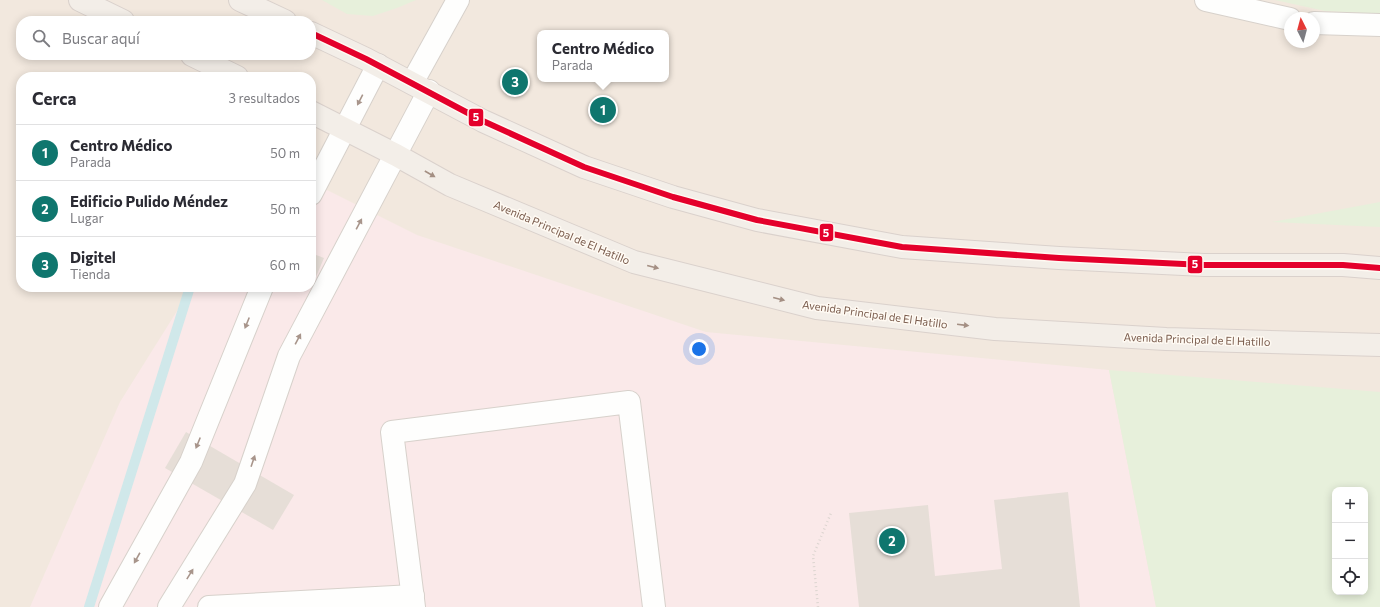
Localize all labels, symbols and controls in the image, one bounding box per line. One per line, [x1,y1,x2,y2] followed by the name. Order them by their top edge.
[1284,12,1320,48] north arrow
[16,16,316,60] search box
[30,27,52,49] icon: search
[62,29,140,47] text: Buscar aquí
[537,30,669,82] popup
[552,39,654,57] text: Centro Médico
[552,57,593,73] text: Parada
[502,67,528,97] pin: 3
[32,88,77,109] text: Cerca
[229,90,300,106] text: 3 resultados
[357,94,363,105] one-way arrow
[590,95,616,125] pin: 1
[468,108,484,127] line badge: 5
[473,110,479,123] text: 5
[70,136,172,154] text: Centro Médico
[42,145,48,161] text: 1
[270,145,300,161] text: 50 m
[70,154,111,170] text: Parada
[424,171,436,177] one-way arrow
[70,192,228,210] text: Edificio Pulido Méndez
[492,197,632,267] street label: Avenida Principal de El Hatillo
[41,201,49,217] text: 2
[270,201,300,217] text: 50 m
[70,210,104,226] text: Lugar
[356,218,362,230] one-way arrow
[819,223,834,242] line badge: 5
[823,226,829,239] text: 5
[70,248,116,266] text: Digitel
[1187,255,1203,274] line badge: 5
[41,257,49,273] text: 3
[270,257,300,273] text: 60 m
[1192,257,1198,270] text: 5
[647,264,659,270] one-way arrow
[70,266,110,282] text: Tienda
[773,296,785,302] one-way arrow
[801,297,949,331] street label: Avenida Principal de El Hatillo
[244,317,250,328] one-way arrow
[957,322,969,329] one-way arrow
[1123,330,1271,348] street label: Avenida Principal de El Hatillo
[295,333,302,345] one-way arrow
[689,339,709,359] your location
[195,438,201,450] one-way arrow
[250,454,256,466] one-way arrow
[1332,487,1368,595] map controls
[1332,487,1368,523] button: +
[1332,523,1368,559] button: −
[879,526,905,556] pin: 2
[134,552,141,564] one-way arrow
[1332,559,1368,595] button: locate
[186,568,193,580] one-way arrow

